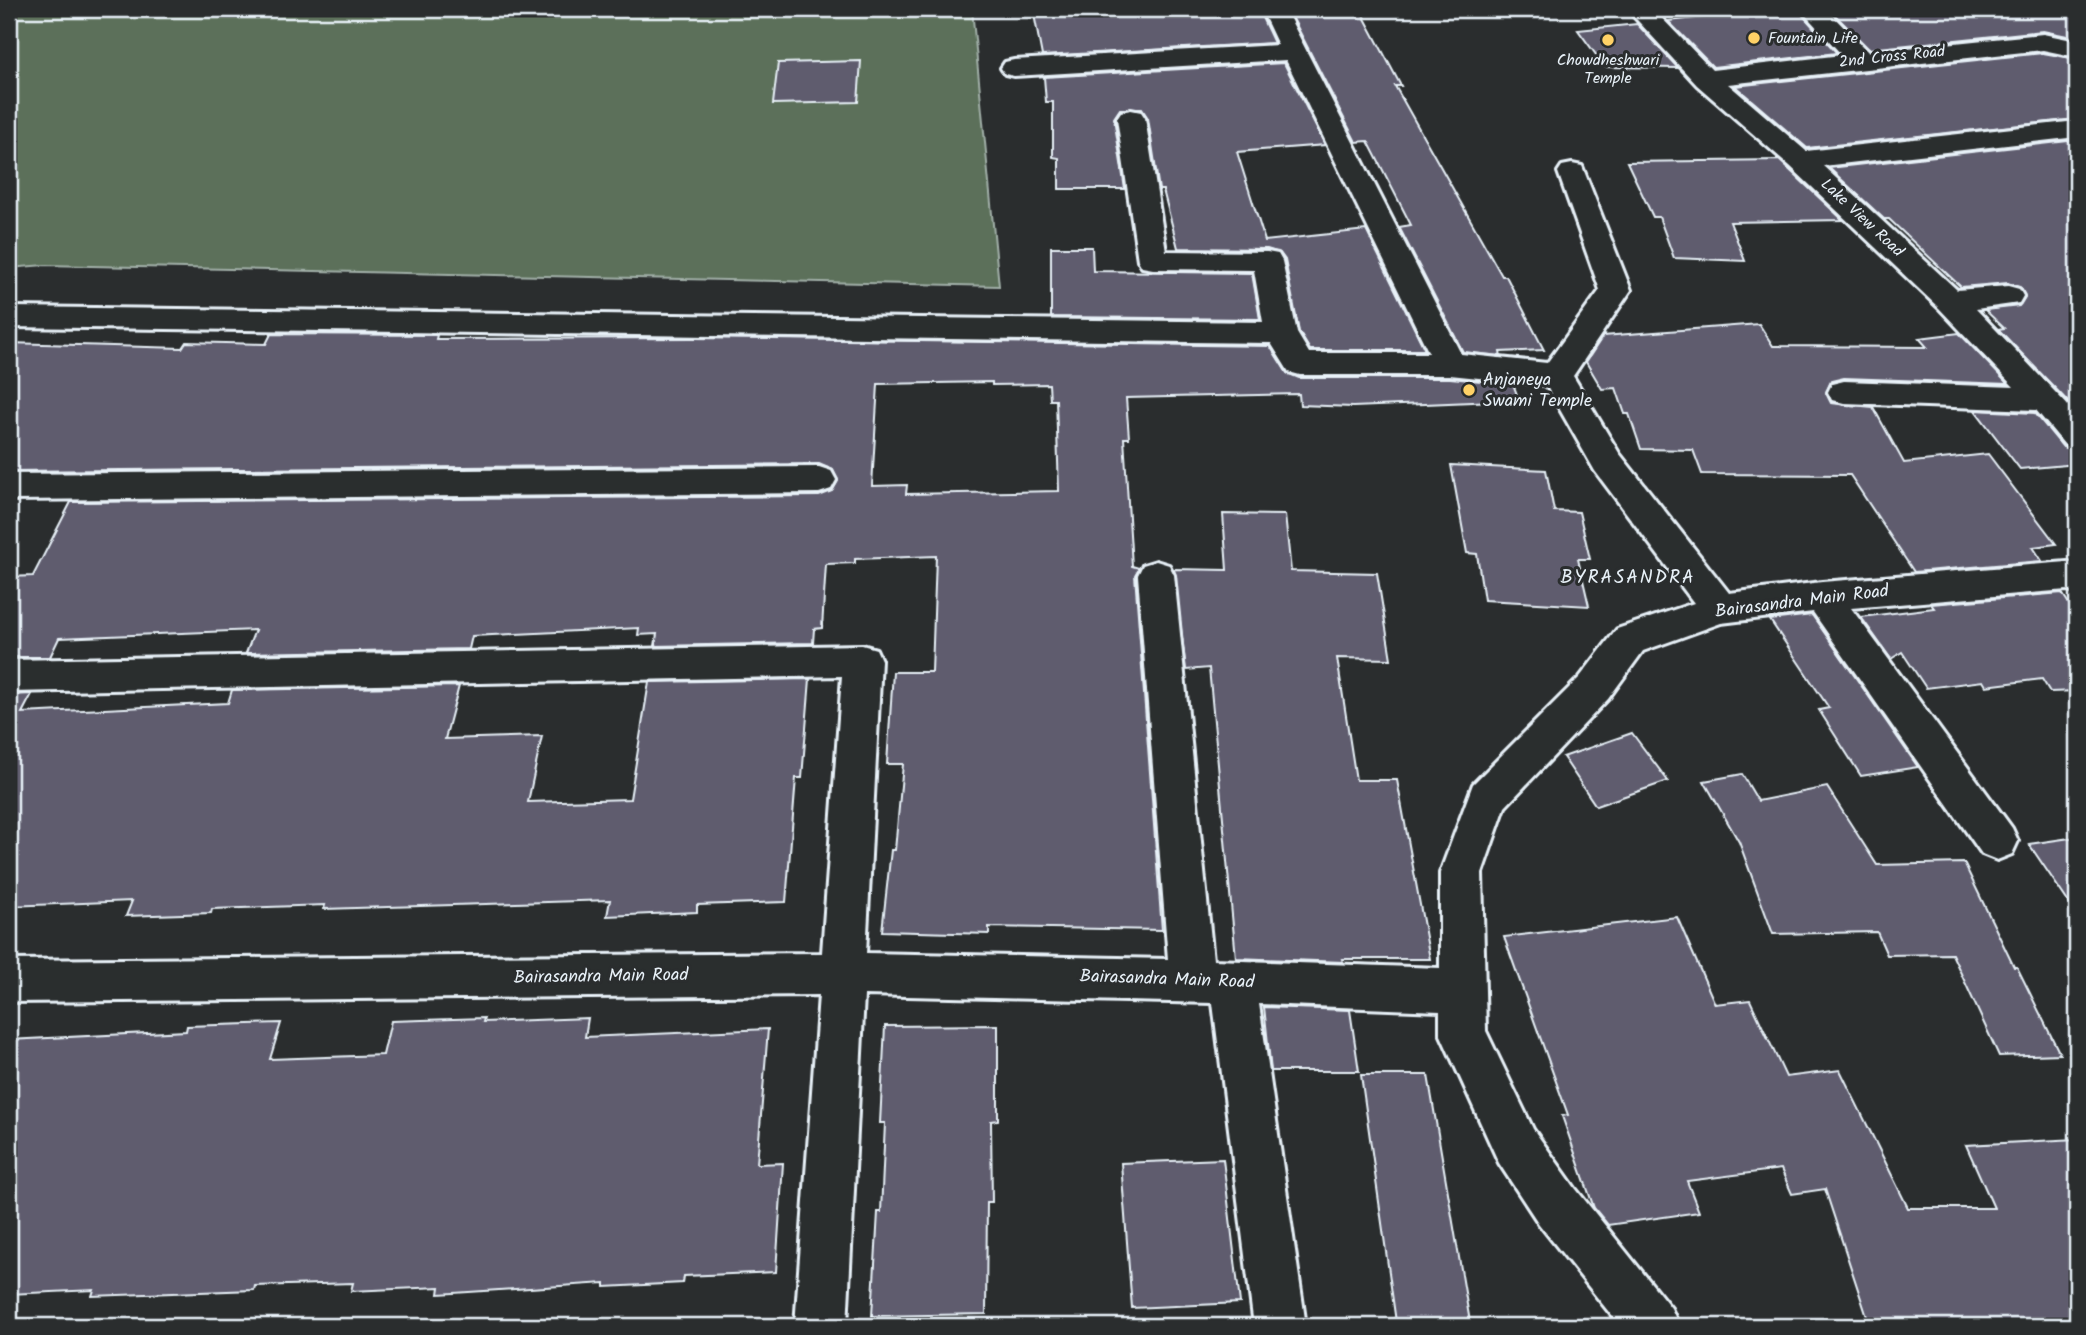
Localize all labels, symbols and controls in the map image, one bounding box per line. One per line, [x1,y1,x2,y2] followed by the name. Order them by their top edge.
[1768,26,1858,51] place label: Fountain Life
[1746,30,1762,46] marker: Fountain Life
[1600,32,1616,48] marker: Chowdheshwari Temple
[1838,39,1947,75] street label: 2nd Cross Road
[1557,48,1661,91] place label: Chowdheshwari Temple
[1815,173,1910,264] street label: Lake View Road
[1483,366,1592,416] place label: Anjaneya Swami Temple
[1461,382,1477,398] marker: Anjaneya Swami Temple
[1560,563,1696,593] district label: BYRASANDRA
[1714,577,1891,627] street label: Bairasandra Main Road
[513,961,690,993] street label: Bairasandra Main Road
[1079,962,1256,998] street label: Bairasandra Main Road

